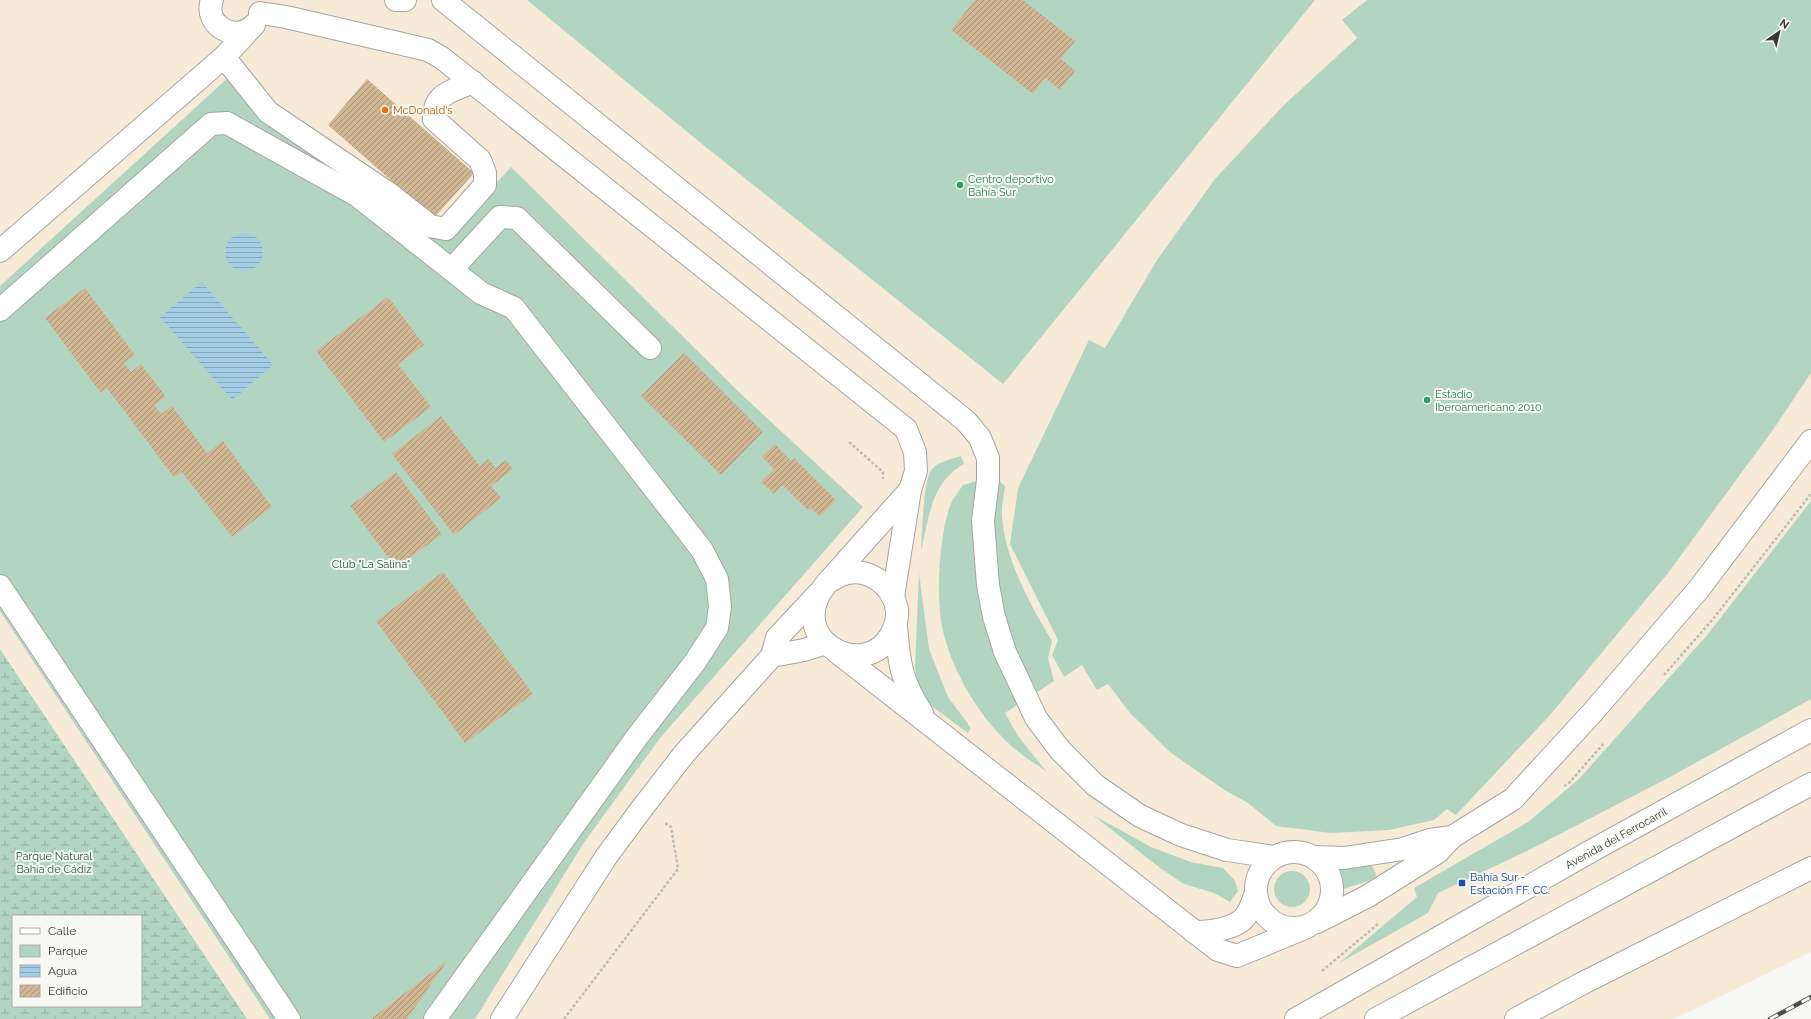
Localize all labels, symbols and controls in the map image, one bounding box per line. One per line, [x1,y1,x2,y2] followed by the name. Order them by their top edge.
[1759,12,1799,52] north arrow
[1777,16,1791,32] text: N
[393,104,453,117] place label: McDonald's
[380,105,390,115] marker: McDonald's
[968,173,1054,199] place label: Centro deportivo Bahía Sur
[955,180,965,190] marker: Centro deportivo Bahía Sur
[1435,388,1542,414] place label: Estadio Iberoamericano 2010
[1422,395,1432,405] marker: Estadio Iberoamericano 2010
[332,558,410,571] park label: Club "La Salina"
[1563,805,1669,872] street label: Avenida del Ferrocarril
[16,850,92,876] park label: Parque Natural Bahía de Cádiz
[1470,871,1550,897] place label: Bahía Sur - Estación FF. CC.
[1457,878,1467,888] marker: Bahía Sur - Estación FF. CC.
[12,915,142,1007] legend
[48,924,76,938] text: Calle
[48,944,88,958] text: Parque
[48,964,77,978] text: Agua
[48,984,88,998] text: Edificio

